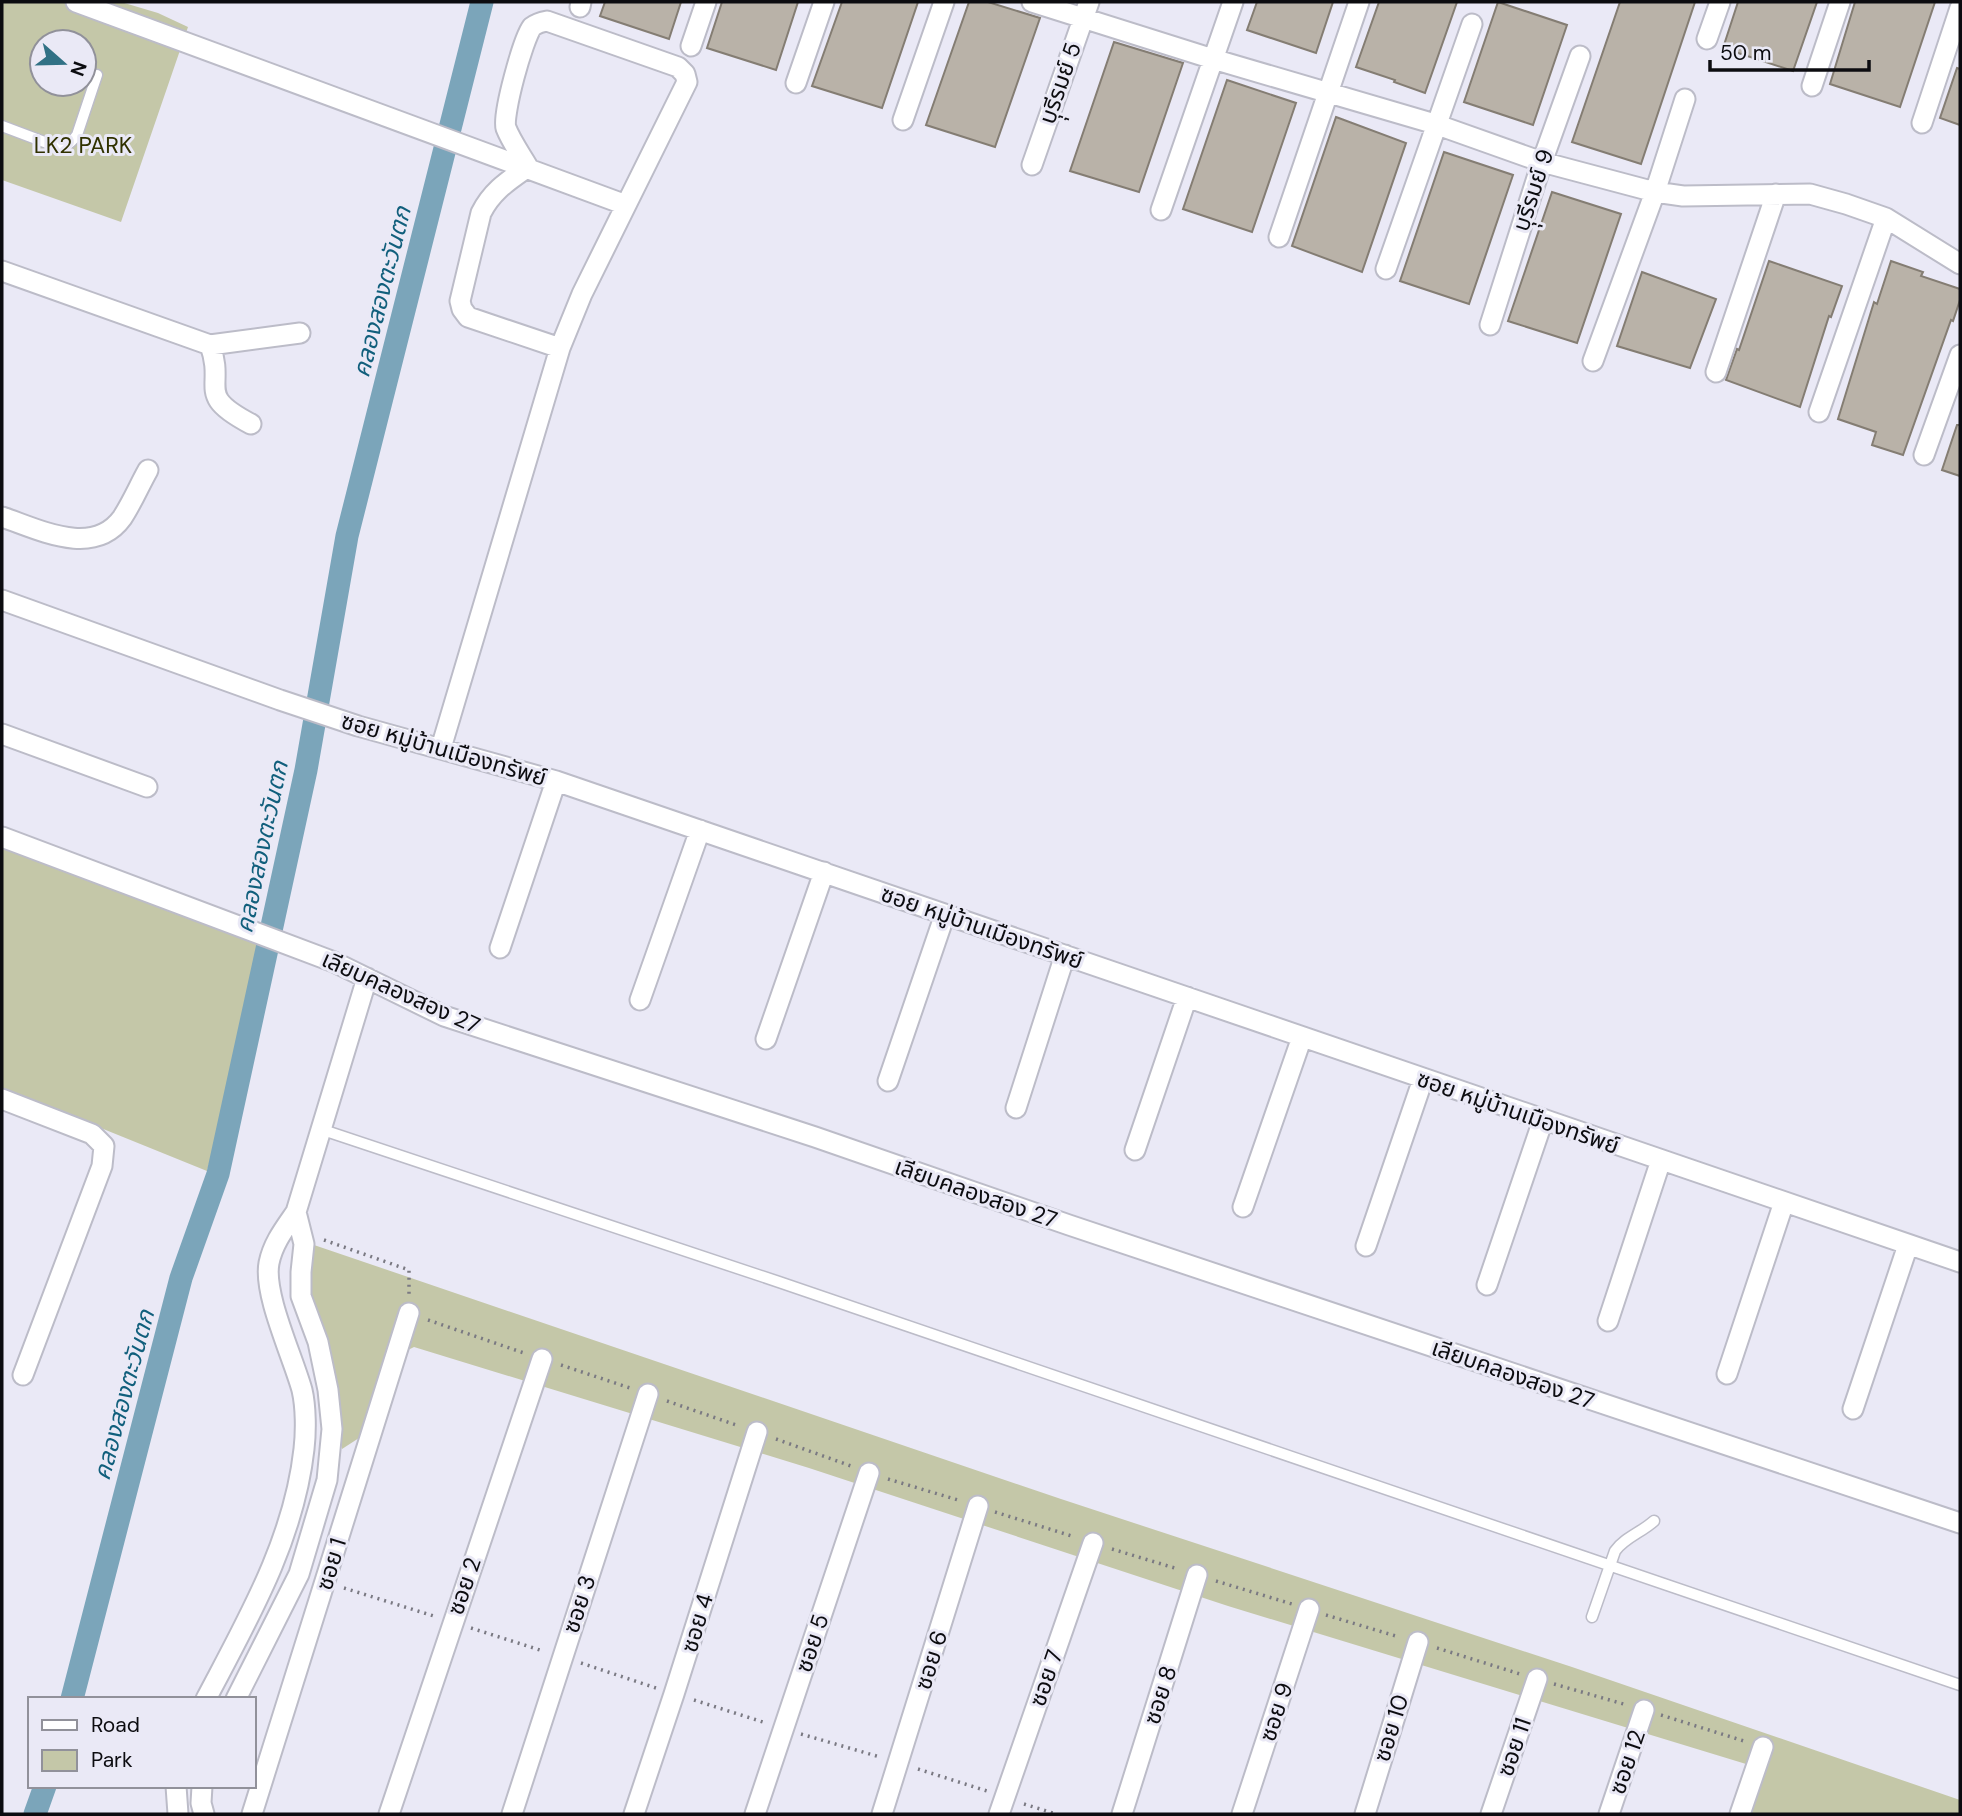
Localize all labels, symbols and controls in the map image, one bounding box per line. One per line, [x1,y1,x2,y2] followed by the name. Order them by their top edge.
[28,28,98,98] north arrow
[1710,28,1869,72] scale bar
[1032,38,1093,129] street label: บุุรีรมย์ 5
[1720,39,1771,67] text: 50 m
[64,58,93,79] text: N
[34,130,132,160] park label: LK2 PARK
[1506,145,1565,237] street label: บุุรีรมย์ 9
[345,202,418,381] water label: คลองสองตะวันตก
[338,705,550,793] street label: ซอย หมู่บ้านเมืองทรัพย์
[228,756,295,936] water label: คลองสองตะวันตก
[877,878,1087,976] street label: ซอย หมู่บ้านเมืองทรัพย์
[317,944,485,1040] street label: เลียบคลองสอง 27
[1413,1063,1623,1161] street label: ซอย หมู่บ้านเมืองทรัพย์
[891,1151,1061,1235] street label: เลียบคลองสอง 27
[86,1305,162,1483] water label: คลองสองตะวันตก
[1428,1332,1598,1416] street label: เลียบคลองสอง 27
[309,1534,353,1594] street label: ซอย 1
[440,1553,488,1619] street label: ซอย 2
[556,1571,602,1637] street label: ซอย 3
[674,1590,720,1656] street label: ซอย 4
[788,1610,836,1676] street label: ซอย 5
[908,1627,954,1693] street label: ซอย 6
[1022,1646,1070,1710] street label: ซอย 7
[1136,1662,1184,1728] street label: ซอย 8
[1252,1679,1300,1745] street label: ซอย 9
[1367,1691,1415,1765] street label: ซอย 10
[28,1697,256,1788] legend
[91,1711,140,1739] text: Road
[1490,1714,1538,1780] street label: ซอย 11
[1602,1726,1652,1798] street label: ซอย 12
[91,1746,133,1774] text: Park

